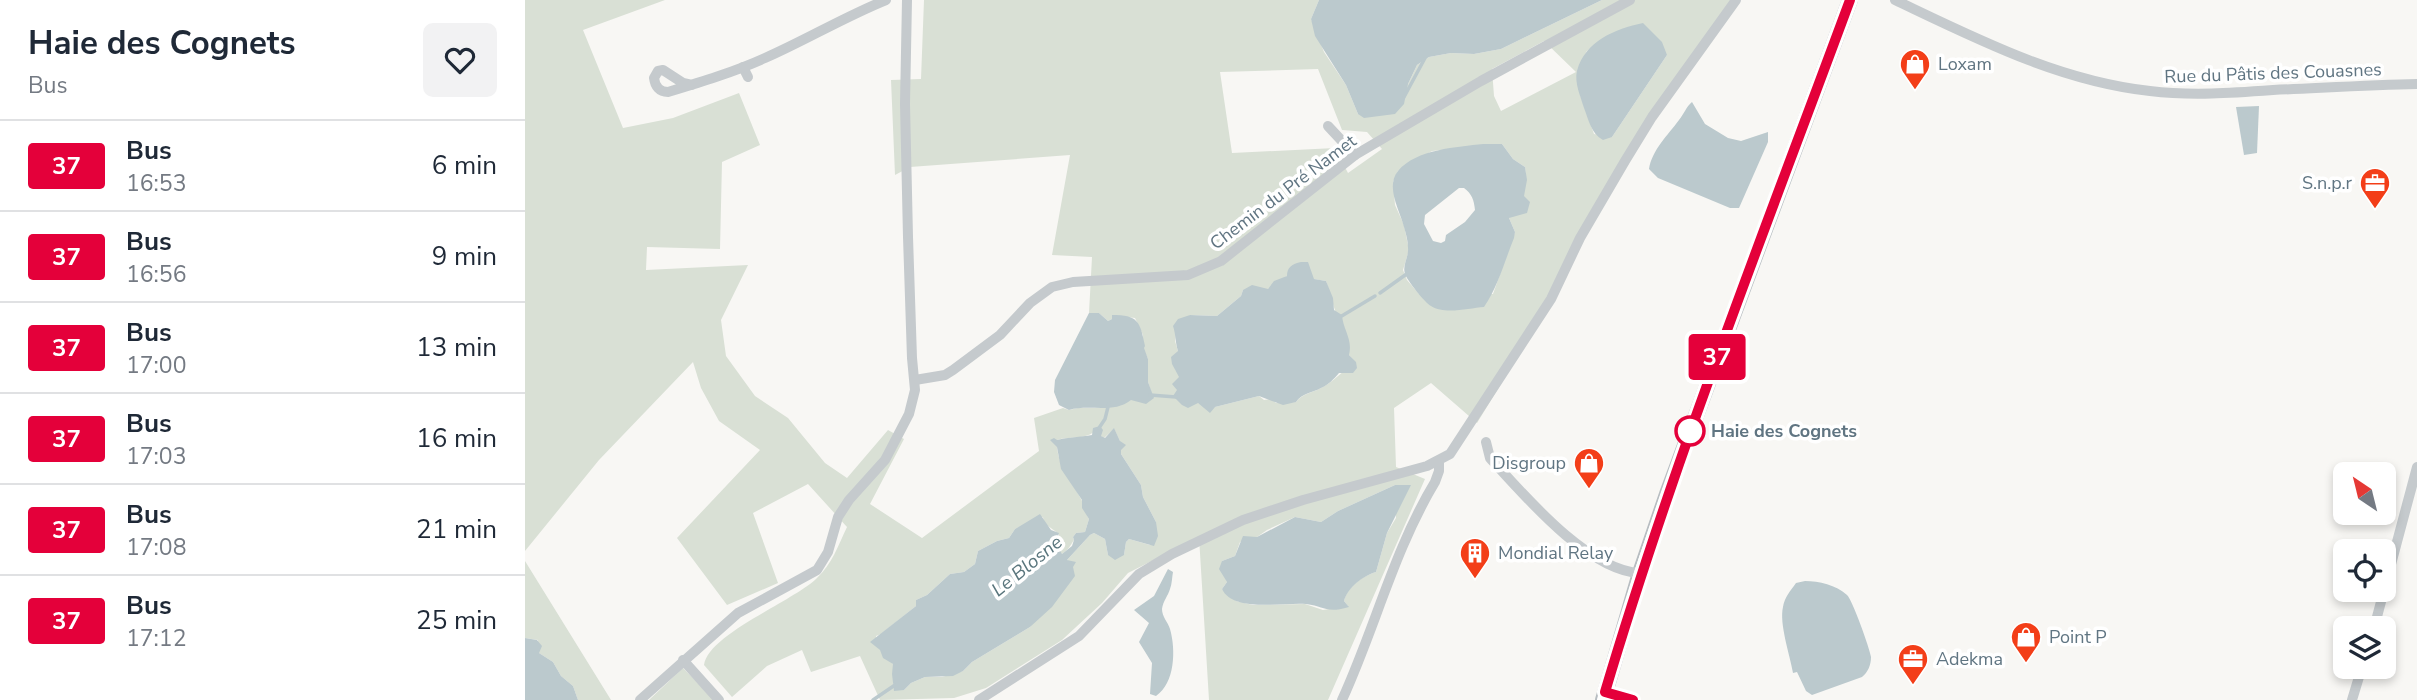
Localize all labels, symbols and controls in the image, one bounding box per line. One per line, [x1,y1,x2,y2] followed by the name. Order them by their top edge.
[28,21,296,66] text: Haie des Cognets
[423,23,497,97] button: heart
[1898,47,1932,91] shop icon: Loxam
[1938,52,1992,76] place label: Loxam
[2164,57,2382,89] street label: Rue du Pâtis des Couasnes
[28,70,68,101] text: Bus
[1205,129,1362,255] street label: Chemin du Pré Namet
[126,133,172,168] text: Bus
[432,148,497,183] text: 6 min
[52,150,81,182] text: 37
[2358,166,2392,210] office icon: S.n.p.r
[126,168,186,199] text: 16:53
[2302,171,2353,195] place label: S.n.p.r
[126,224,172,259] text: Bus
[432,239,497,274] text: 9 min
[52,241,81,273] text: 37
[126,259,186,290] text: 16:56
[126,315,172,350] text: Bus
[416,330,497,365] text: 13 min
[52,332,81,364] text: 37
[1685,334,1749,380] line badge: 37
[1703,341,1731,373] text: 37
[126,350,186,381] text: 17:00
[126,406,172,441] text: Bus
[1675,416,1705,446] marker: Haie des Cognets
[1711,419,1857,443] place label: Haie des Cognets
[416,421,497,456] text: 16 min
[52,423,81,455] text: 37
[126,441,186,472] text: 17:03
[1572,446,1606,490] shop icon: Disgroup
[1492,451,1566,475] place label: Disgroup
[2333,462,2396,525] north arrow
[2333,462,2396,679] map controls
[126,497,172,532] text: Bus
[416,512,497,547] text: 21 min
[52,514,81,546] text: 37
[986,529,1068,603] water label: Le Blosne
[126,532,186,563] text: 17:08
[1458,536,1492,580] building icon: Mondial Relay
[2333,539,2396,602] button: locate
[1498,541,1614,565] place label: Mondial Relay
[126,588,172,623] text: Bus
[416,603,497,638] text: 25 min
[52,605,81,637] text: 37
[2333,616,2396,679] button: layers
[2009,620,2043,664] shop icon: Point P
[126,623,186,654] text: 17:12
[2049,625,2107,649] place label: Point P
[1896,642,1930,686] office icon: Adekma
[1936,647,2003,671] place label: Adekma

